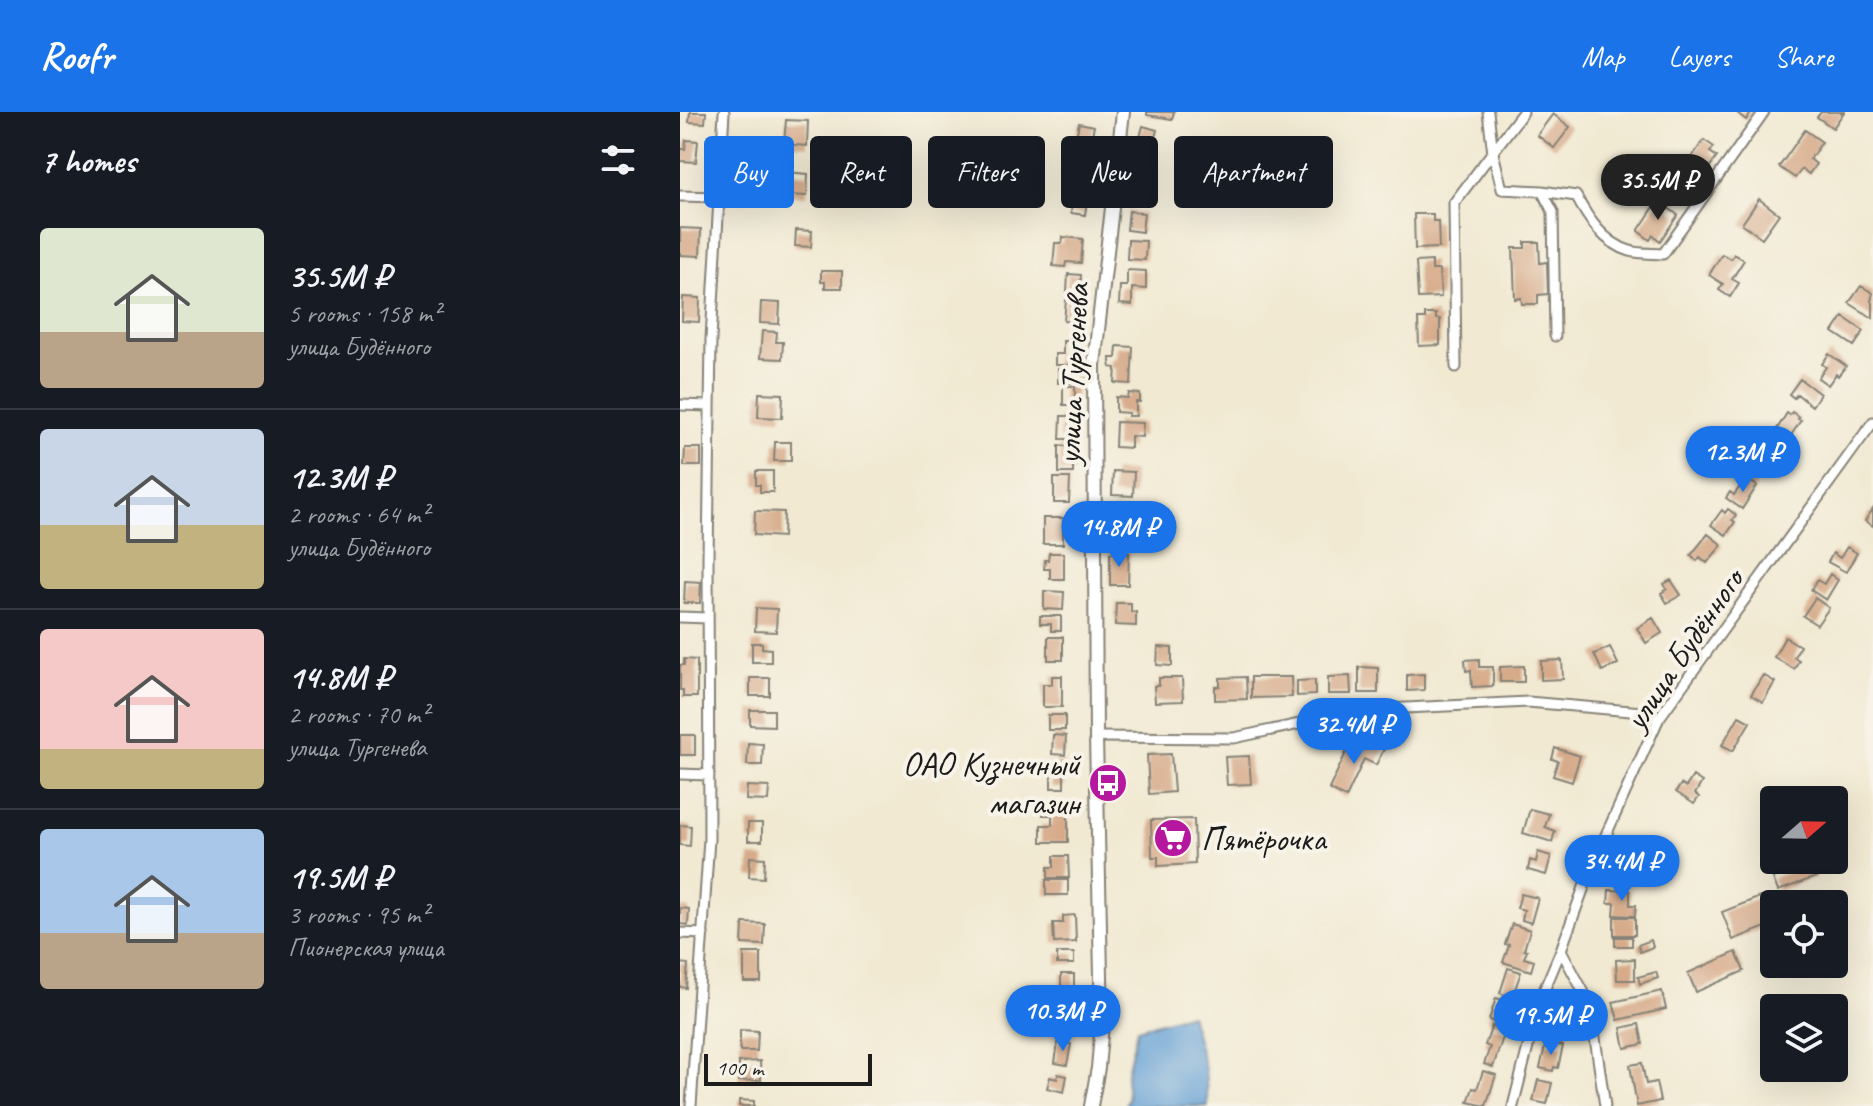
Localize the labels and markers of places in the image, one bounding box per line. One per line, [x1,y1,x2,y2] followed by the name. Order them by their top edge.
[1584,154,1732,222] pin: 35.5M ₽
[1669,426,1817,494] pin: 12.3M ₽
[1045,501,1193,569] pin: 14.8M ₽
[1280,698,1428,766] pin: 32.4M ₽
[902,742,1082,824] place label: ОАО Кузнечный магазин
[1087,762,1129,804] bus stop icon: ОАО Кузнечный магазин
[1152,817,1194,859] supermarket icon: Пятёрочка
[1201,817,1328,860] place label: Пятёрочка
[1548,835,1696,903] pin: 34.4M ₽
[989,985,1137,1053] pin: 10.3M ₽
[1477,989,1625,1057] pin: 19.5M ₽

